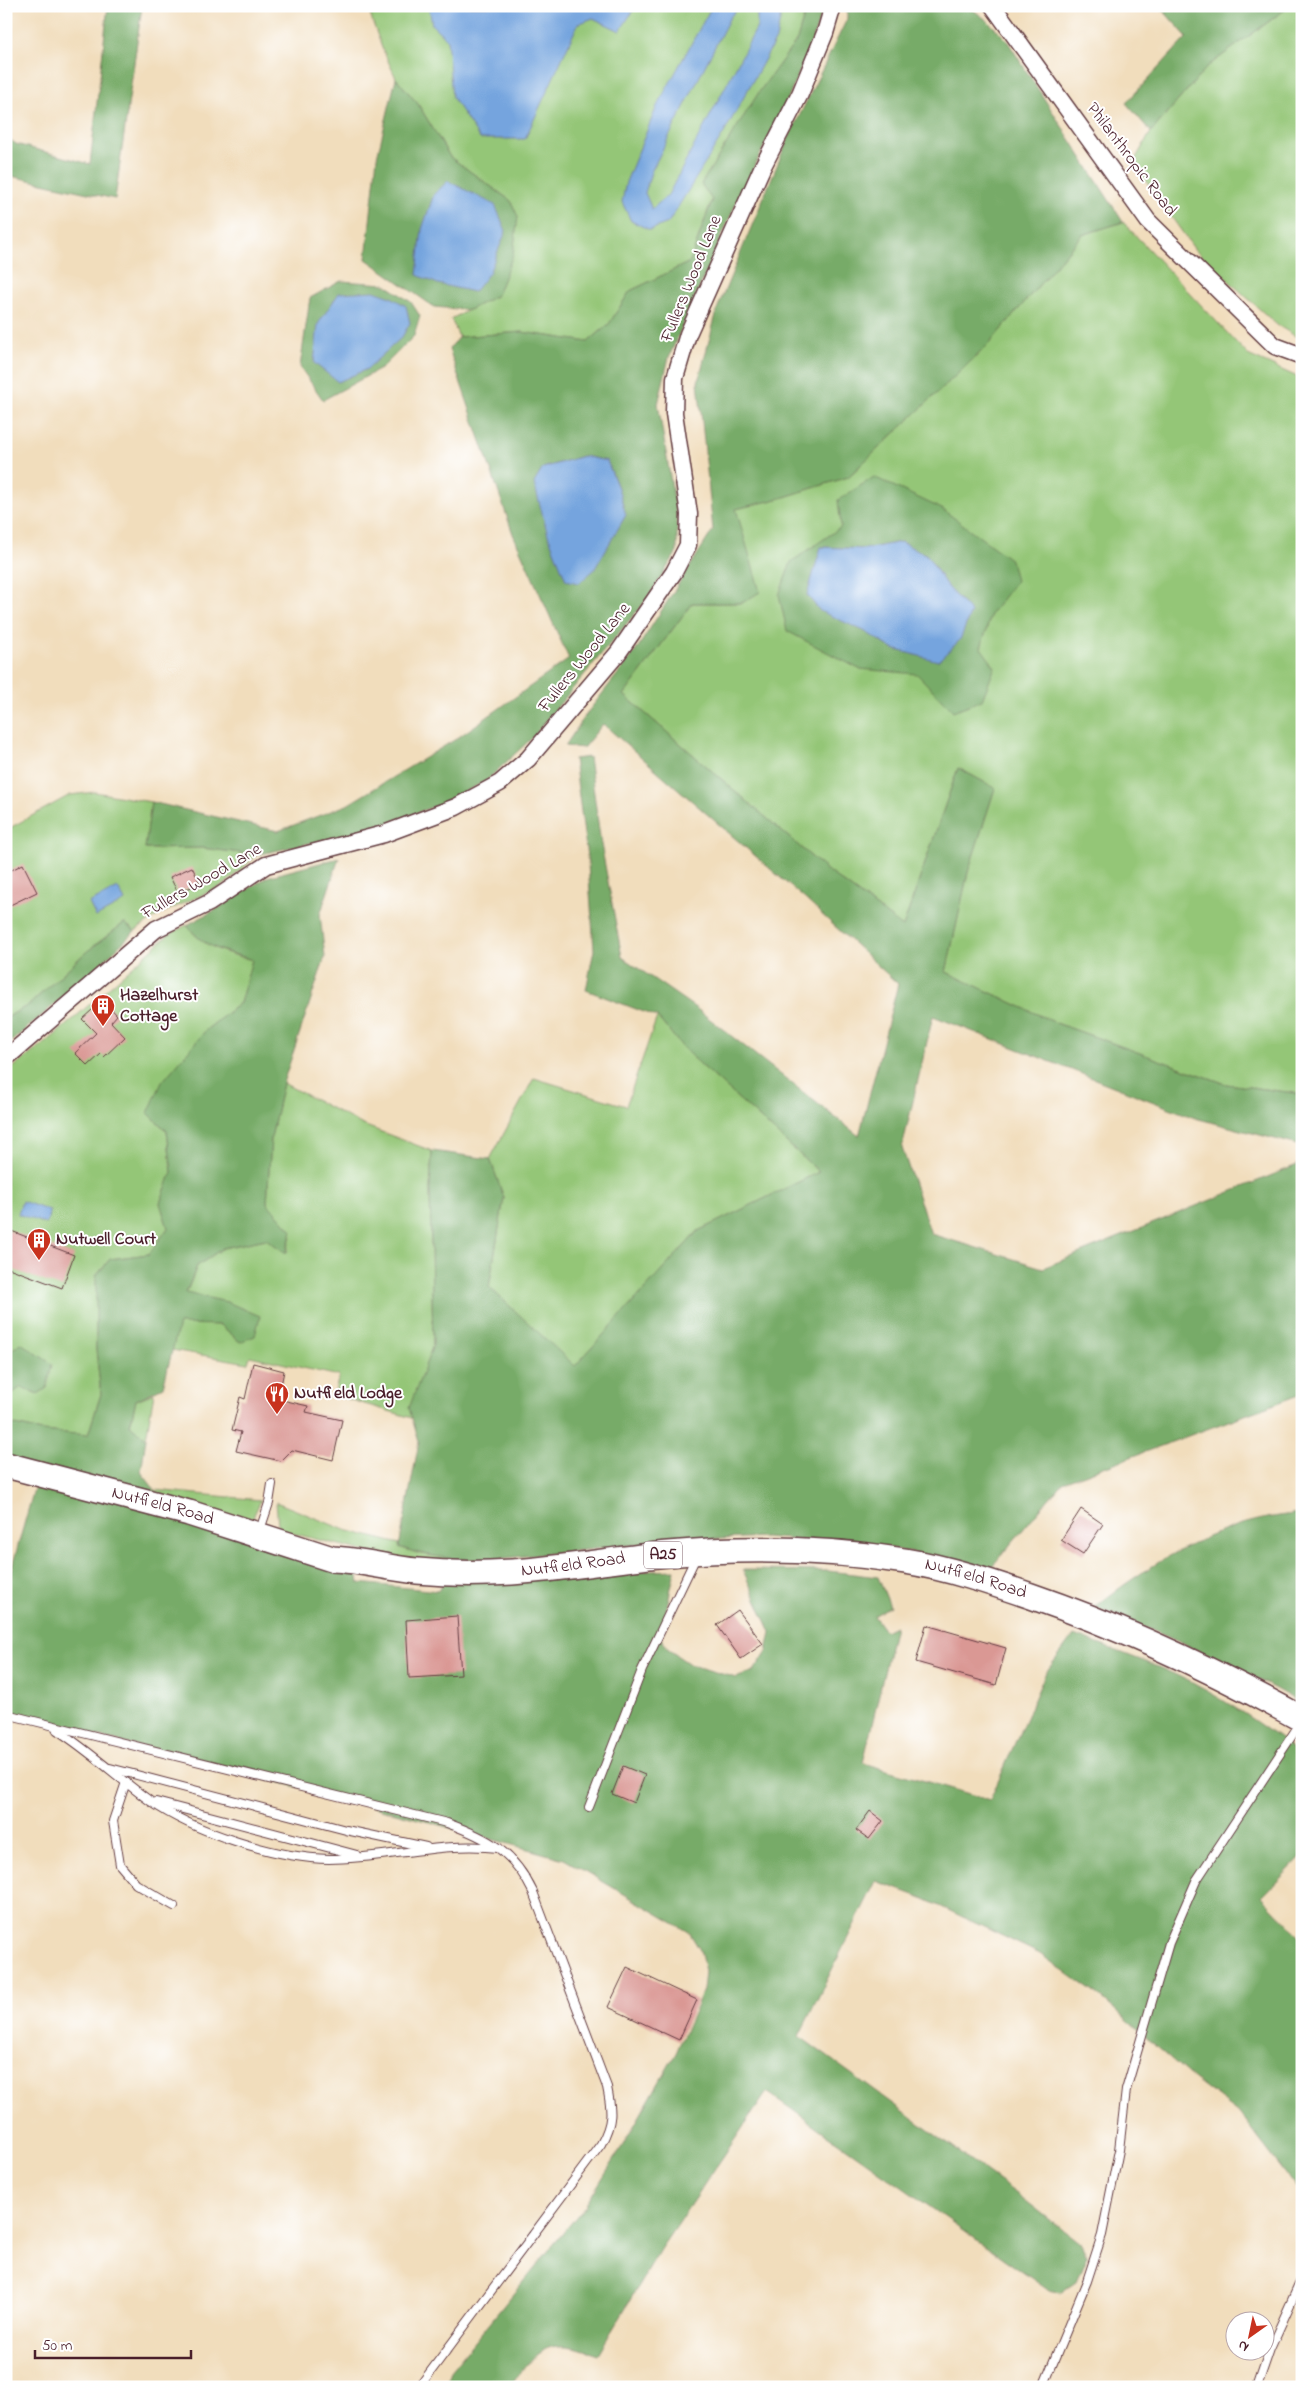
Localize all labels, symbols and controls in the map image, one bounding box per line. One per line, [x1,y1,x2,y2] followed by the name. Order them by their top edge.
[1079,97,1183,223] street label: Philanthropic Road
[654,211,730,347] street label: Fullers Wood Lane
[532,597,638,719] street label: Fullers Wood Lane
[136,837,268,927] street label: Fullers Wood Lane
[120,983,199,1031] place label: Hazelhurst Cottage
[90,993,116,1027] building icon: Hazelhurst Cottage
[26,1227,52,1261] building icon: Nutwell Court
[56,1227,157,1253] place label: Nutwell Court
[264,1381,290,1415] restaurant icon: Nutfield Lodge
[294,1381,403,1408] place label: Nutfield Lodge
[109,1480,217,1533] street label: Nutfield Road
[644,1542,682,1568] road number: A25
[520,1546,627,1584] street label: Nutfield Road
[922,1552,1030,1607] street label: Nutfield Road
[1226,2310,1276,2360] north arrow
[35,2328,191,2360] scale bar
[1234,2334,1253,2357] text: N
[42,2335,73,2357] text: 50 m

